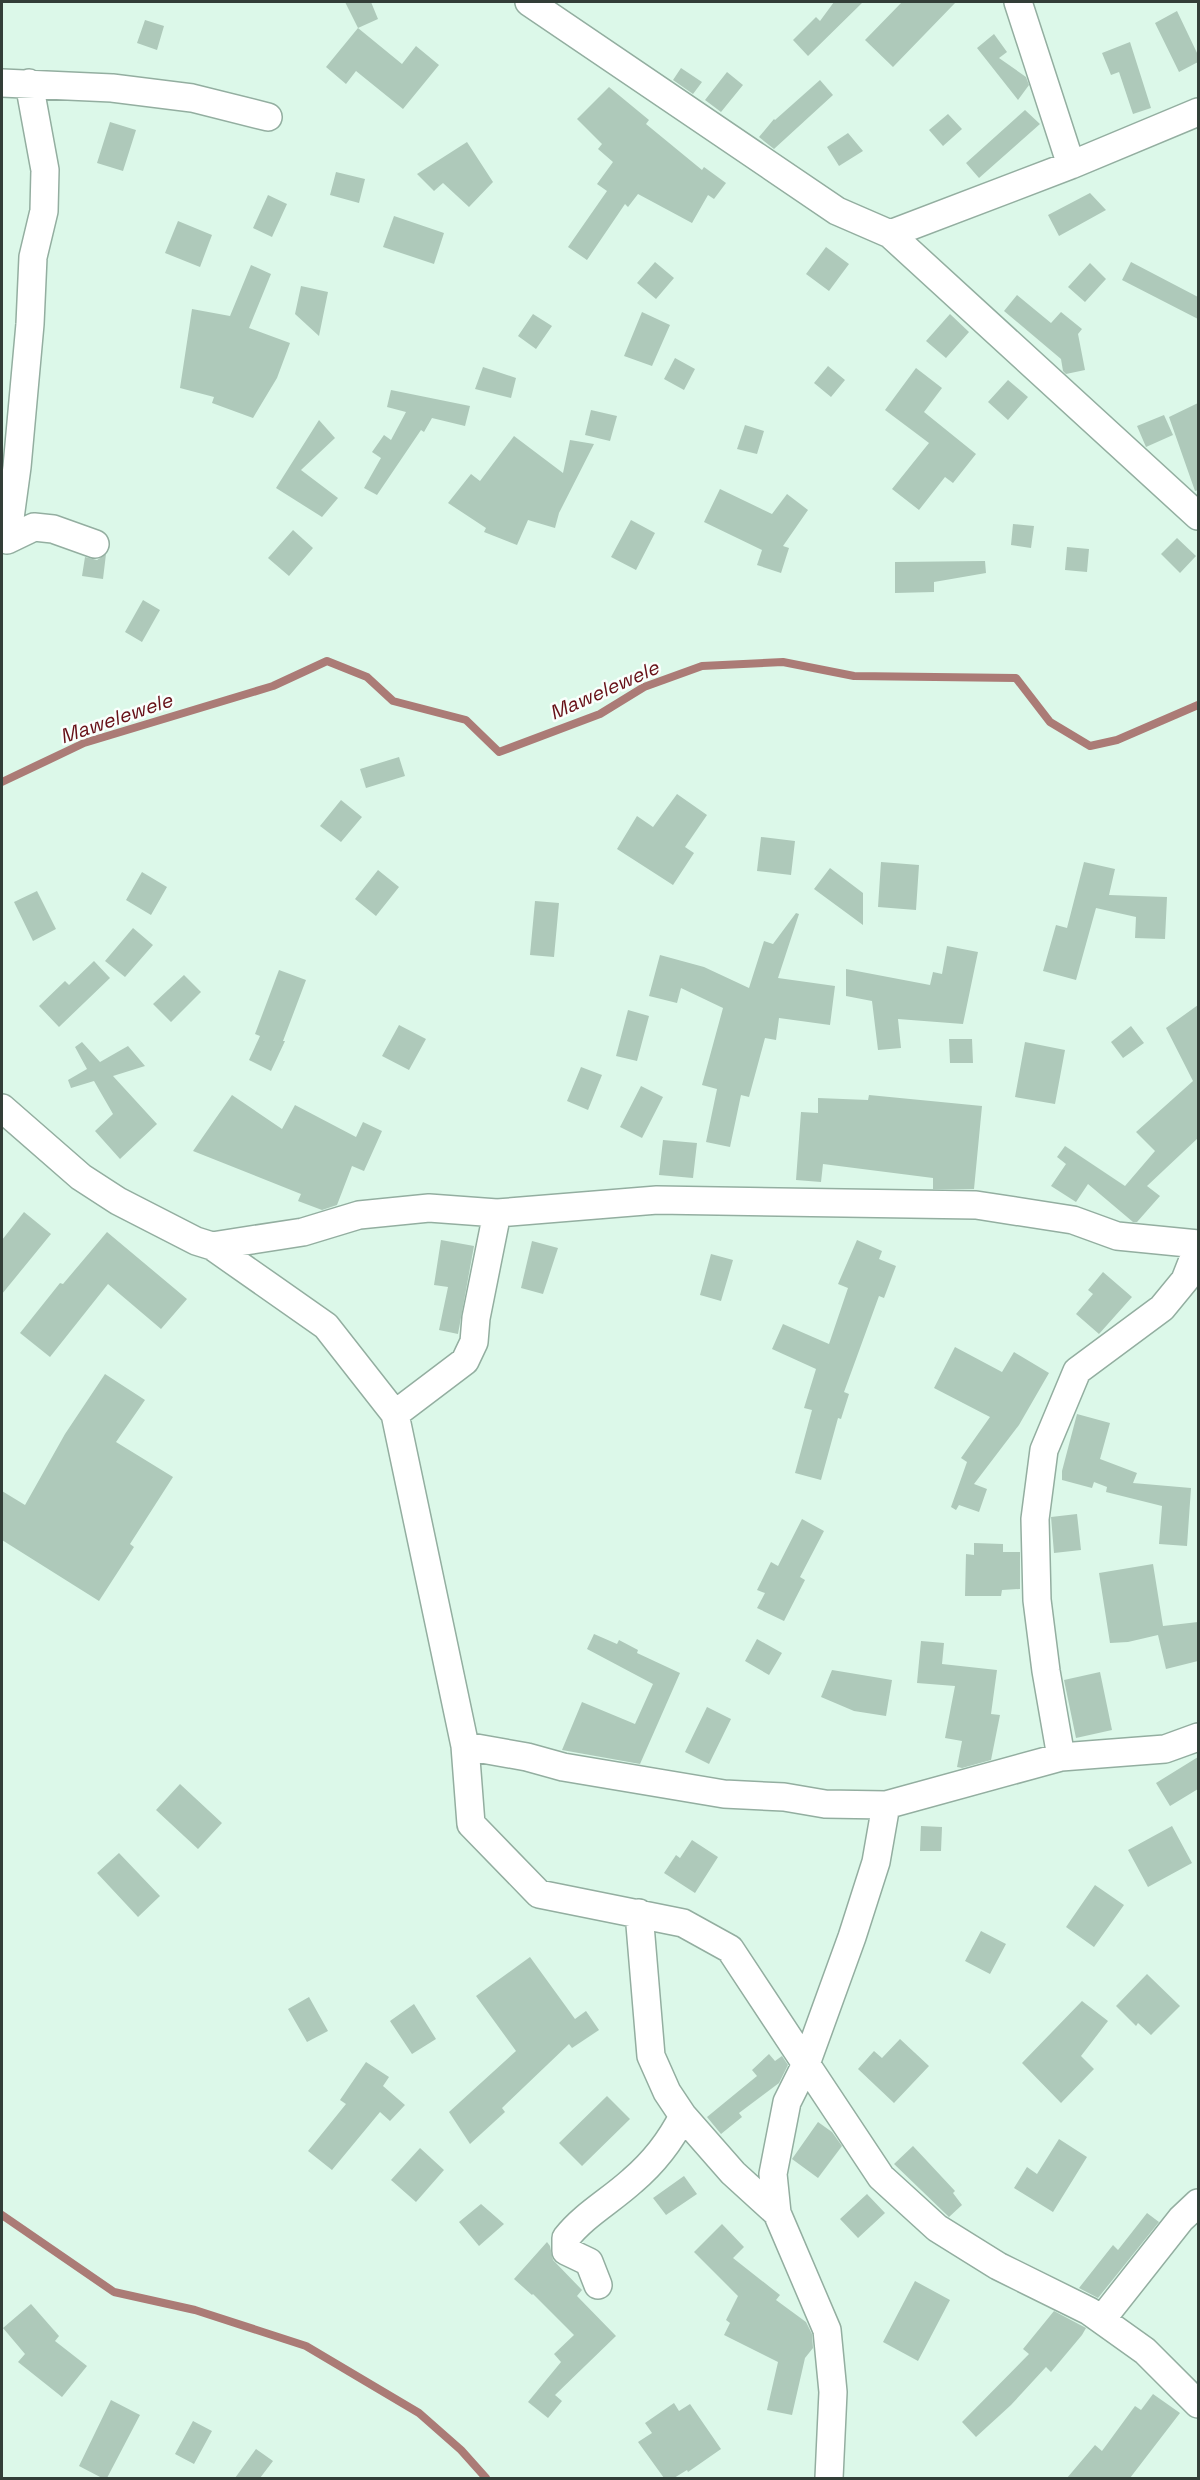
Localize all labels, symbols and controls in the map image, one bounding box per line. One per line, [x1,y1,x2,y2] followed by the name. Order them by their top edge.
[545,654,664,726] water label: Mawelewele
[56,686,177,749] water label: Mawelewele

